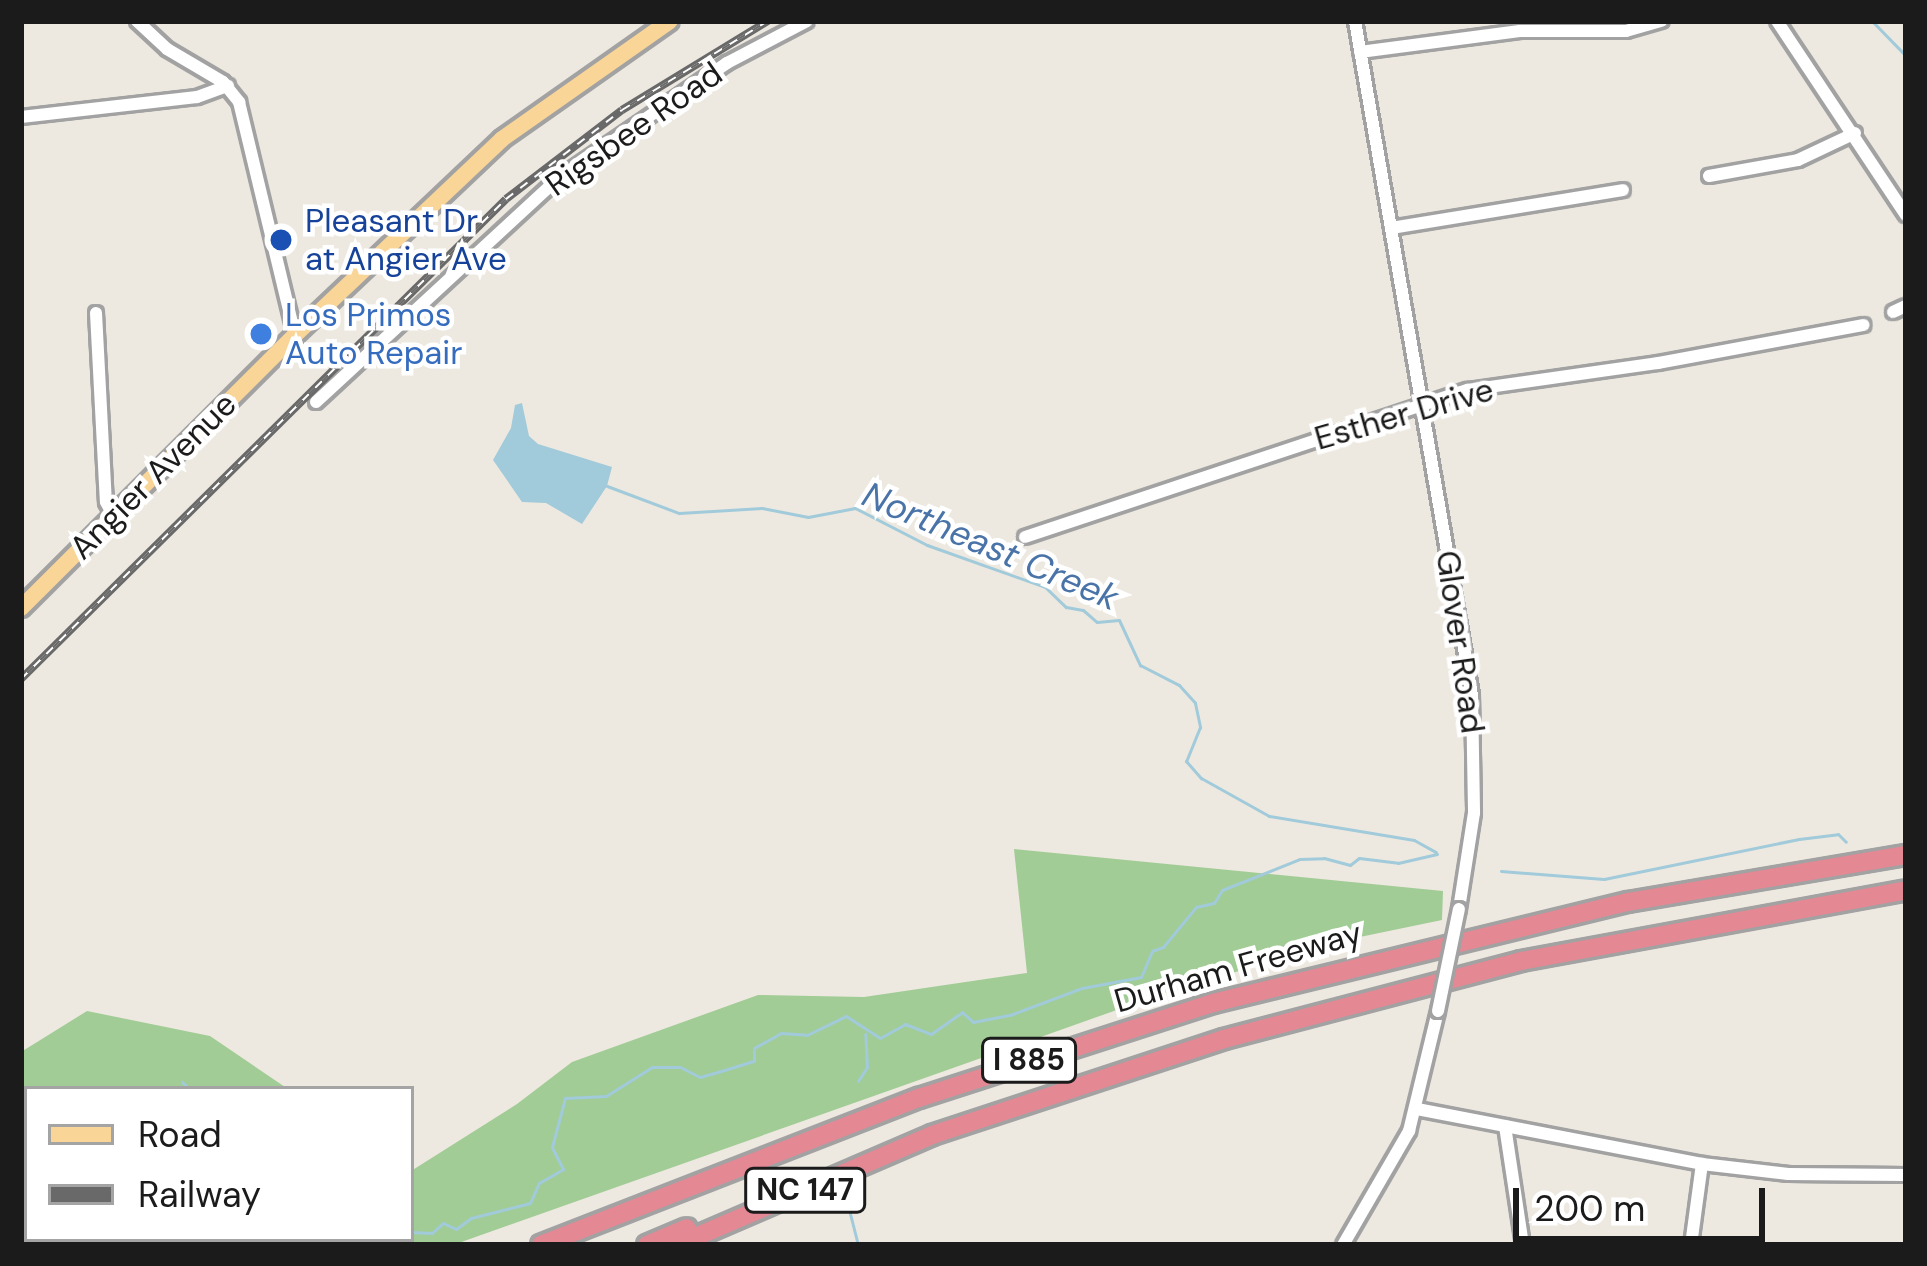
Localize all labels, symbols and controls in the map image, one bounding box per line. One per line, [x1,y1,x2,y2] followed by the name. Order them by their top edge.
[538,54,730,204] street label: Rigsbee Road
[305,201,507,279] place label: Pleasant Dr at Angier Ave
[268,227,294,253] marker: Pleasant Dr at Angier Ave
[285,295,462,373] place label: Los Primos Auto Repair
[248,321,274,347] marker: Los Primos Auto Repair
[1310,370,1498,458] street label: Esther Drive
[62,385,244,567] street label: Angier Avenue
[856,472,1126,620] water label: Northeast Creek
[1428,548,1492,736] street label: Glover Road
[1110,913,1366,1021] street label: Durham Freeway
[981,1036,1077,1084] road number: I 885
[24,1086,414,1242] legend
[138,1111,222,1158] text: Road
[1519,1164,1771,1238] scale bar
[742,1166,868,1214] road number: NC 147
[138,1171,261,1218] text: Railway
[1534,1185,1645,1232] text: 200 m

